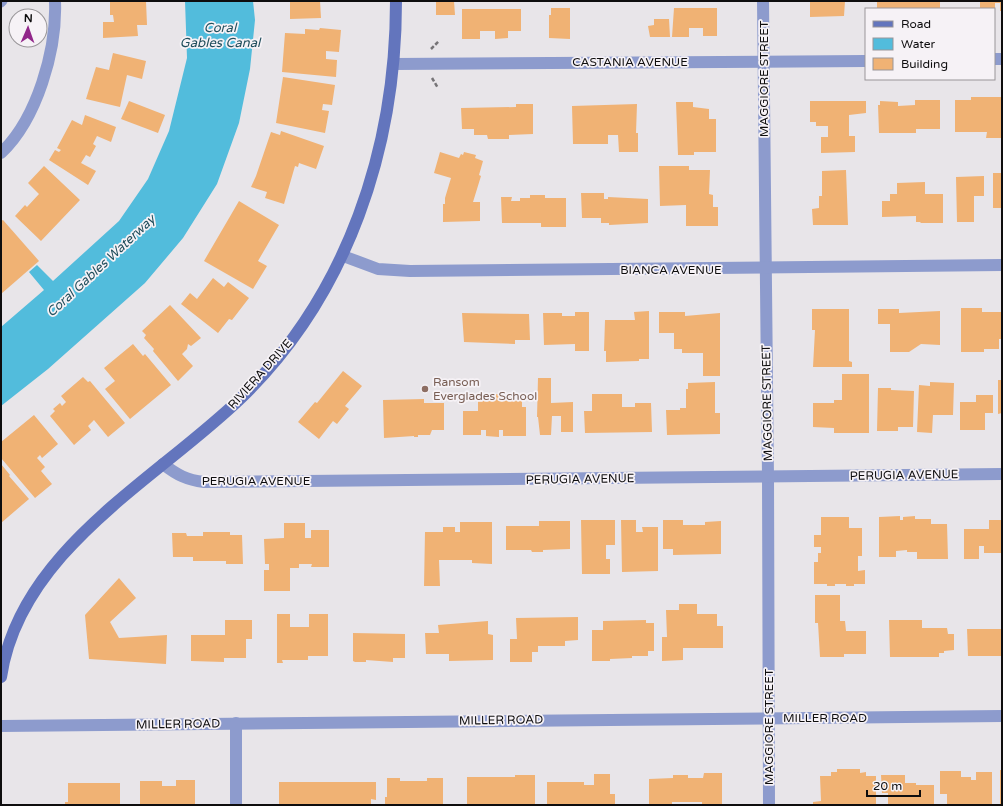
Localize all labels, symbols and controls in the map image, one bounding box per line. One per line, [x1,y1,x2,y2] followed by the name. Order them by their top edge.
[8,8,48,48] north arrow
[865,8,995,80] legend
[24,12,33,25] text: N
[901,17,931,31] text: Road
[180,20,262,51] water label: Coral Gables Canal
[757,20,771,137] street label: MAGGIORE STREET
[901,37,936,51] text: Water
[572,55,688,69] street label: CASTANIA AVENUE
[901,57,948,71] text: Building
[43,210,160,320] water label: Coral Gables Waterway
[620,263,722,277] street label: BIANCA AVENUE
[225,336,295,412] street label: RIVIERA DRIVE
[759,344,775,461] street label: MAGGIORE STREET
[433,375,537,403] place label: Ransom Everglades School
[420,384,430,394] marker: Ransom Everglades School
[850,467,959,483] street label: PERUGIA AVENUE
[526,471,635,487] street label: PERUGIA AVENUE
[202,474,311,488] street label: PERUGIA AVENUE
[762,668,776,785] street label: MAGGIORE STREET
[783,711,867,725] street label: MILLER ROAD
[459,712,543,728] street label: MILLER ROAD
[136,716,220,732] street label: MILLER ROAD
[867,772,920,798] scale bar
[873,779,902,793] text: 20 m

